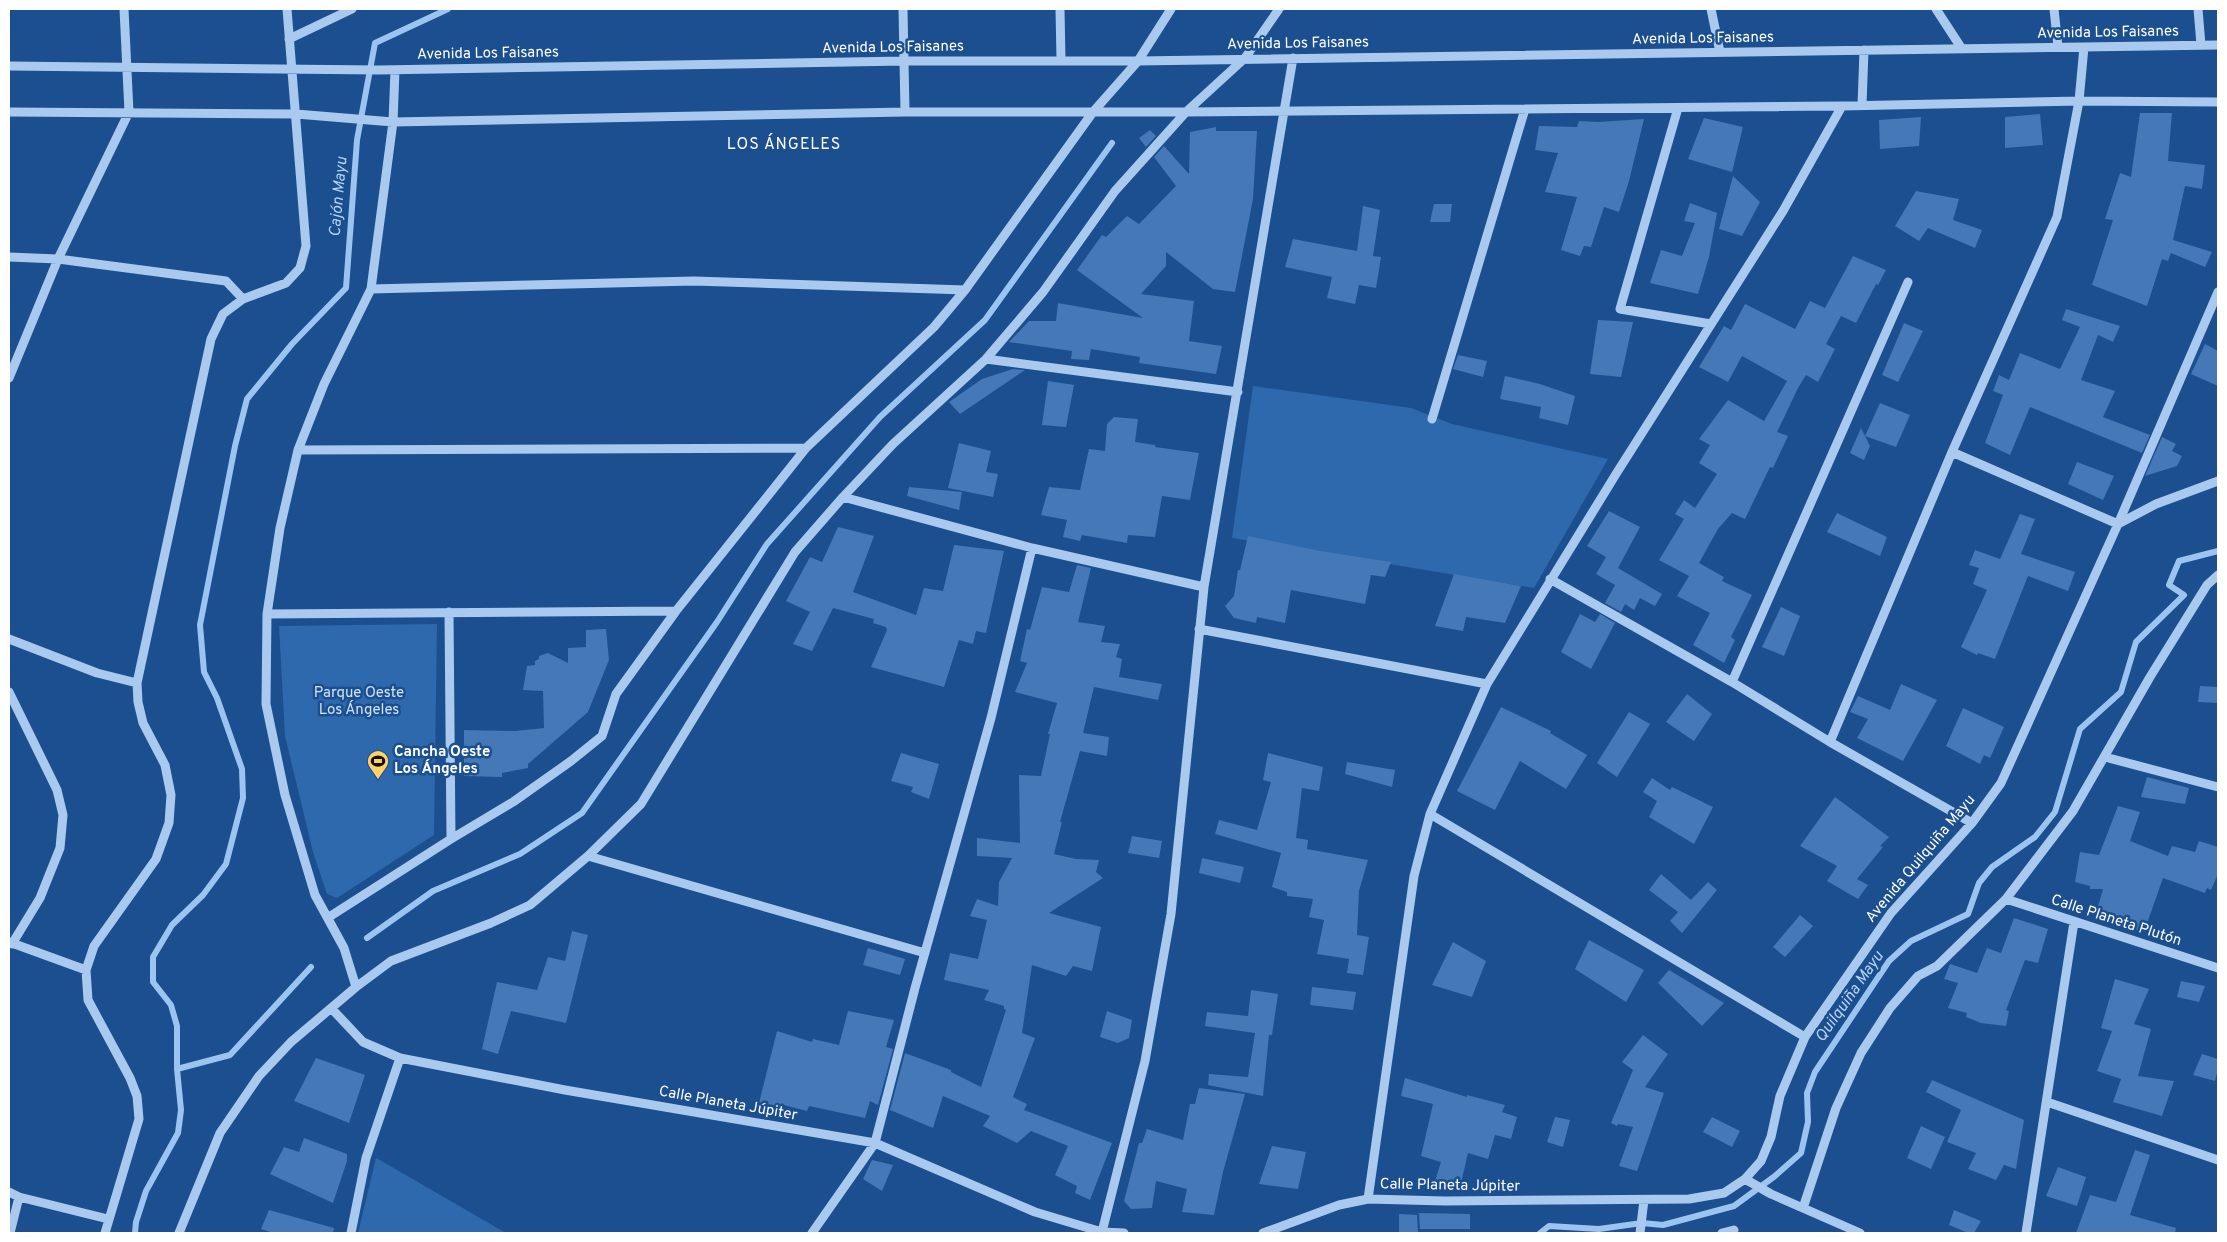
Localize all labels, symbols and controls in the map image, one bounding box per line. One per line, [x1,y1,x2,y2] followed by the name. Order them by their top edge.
[2037,22,2179,44] street label: Avenida Los Faisanes
[1632,28,1774,50] street label: Avenida Los Faisanes
[1227,33,1369,55] street label: Avenida Los Faisanes
[822,37,964,59] street label: Avenida Los Faisanes
[417,43,559,65] street label: Avenida Los Faisanes
[727,133,841,155] district label: LOS ÁNGELES
[326,156,352,238] water label: Cajón Mayu
[314,684,404,720] park label: Parque Oeste Los Ángeles
[394,743,490,779] place label: Cancha Oeste Los Ángeles
[366,749,390,780] sports icon: Cancha Oeste Los Ángeles
[1862,791,1980,927] street label: Avenida Quilquiña Mayu
[2048,891,2184,951] street label: Calle Planeta Plutón
[1811,947,1889,1046] water label: Quilquiña Mayu
[657,1082,799,1126] street label: Calle Planeta Júpiter
[1380,1175,1521,1197] street label: Calle Planeta Júpiter

